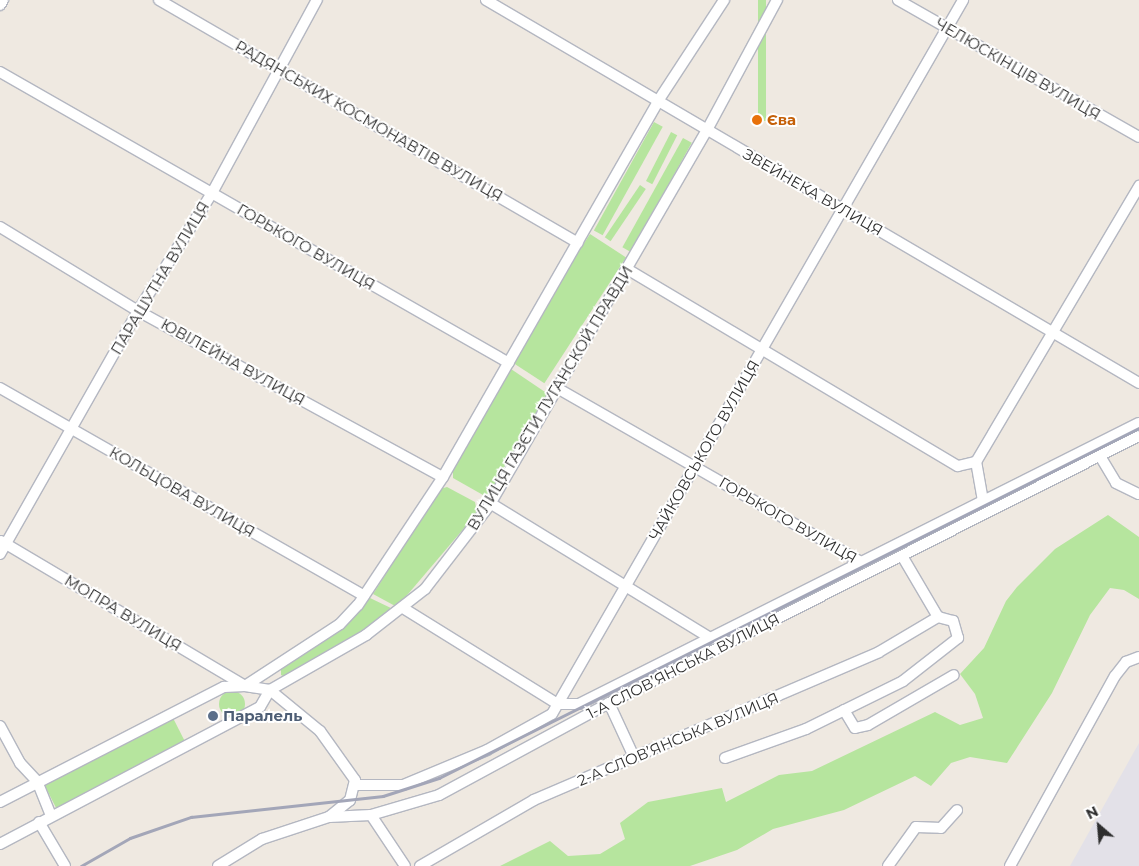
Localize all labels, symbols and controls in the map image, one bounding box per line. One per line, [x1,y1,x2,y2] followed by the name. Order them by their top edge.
[932,14,1104,124] street label: ЧЕЛЮСКІНЦІВ ВУЛИЦЯ
[232,37,506,205] street label: РАДЯНСЬКИХ КОСМОНАВТІВ ВУЛИЦЯ
[767,111,796,129] place label: Єва
[751,114,763,126] marker: Єва
[740,145,886,239] street label: ЗВЕЙНЕКА ВУЛИЦЯ
[107,198,213,358] street label: ПАРАШУТНА ВУЛИЦЯ
[234,200,378,294] street label: ГОРЬКОГО ВУЛИЦЯ
[464,263,636,533] street label: ВУЛИЦЯ ГАЗЄТИ ЛУГАНСКОЙ ПРАВДИ
[158,315,308,409] street label: ЮВІЛЕЙНА ВУЛИЦЯ
[645,357,763,543] street label: ЧАЙКОВСЬКОГО ВУЛИЦЯ
[106,443,258,541] street label: КОЛЬЦОВА ВУЛИЦЯ
[716,473,860,567] street label: ГОРЬКОГО ВУЛИЦЯ
[61,571,185,655] street label: МОПРА ВУЛИЦЯ
[584,609,782,723] street label: 1-А СЛОВ’ЯНСЬКА ВУЛИЦЯ
[575,688,781,790] street label: 2-А СЛОВ’ЯНСЬКА ВУЛИЦЯ
[223,707,302,725] place label: Паралель
[207,710,219,722] marker: Паралель
[1074,801,1124,851] north arrow
[1083,802,1101,823] text: N

